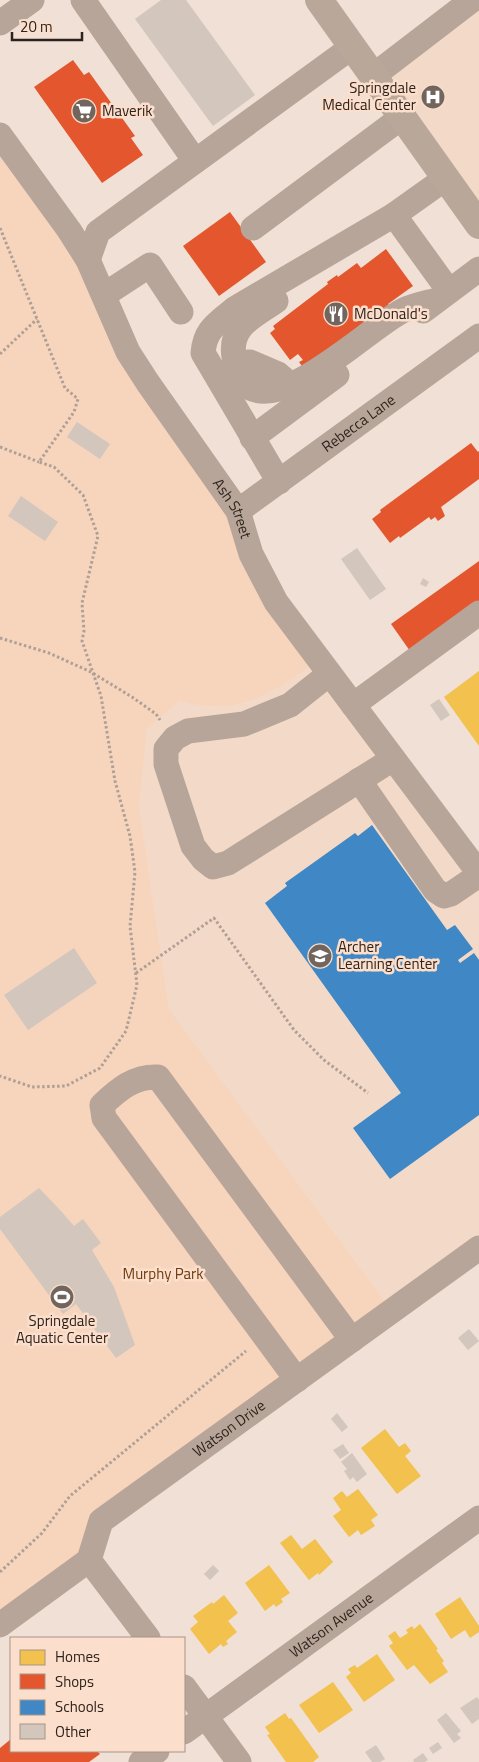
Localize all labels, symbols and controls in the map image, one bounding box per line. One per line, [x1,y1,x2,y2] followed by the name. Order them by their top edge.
[12,10,82,42] scale bar
[20,15,53,38] text: 20 m
[322,76,416,116] place label: Springdale Medical Center
[420,84,446,110] hospital icon: Springdale Medical Center
[71,98,97,124] supermarket icon: Maverik
[102,99,152,122] place label: Maverik
[323,301,349,327] restaurant icon: McDonald's
[354,302,428,325] place label: McDonald's
[317,388,400,458] street label: Rebecca Lane
[207,473,258,542] street label: Ash Street
[338,935,437,975] place label: Archer Learning Center
[307,943,333,969] school or university icon: Archer Learning Center
[123,1262,203,1285] park label: Murphy Park
[49,1284,75,1310] sports icon: Springdale Aquatic Center
[16,1309,108,1349] place label: Springdale Aquatic Center
[188,1394,270,1462] street label: Watson Drive
[284,1586,378,1663] street label: Watson Avenue
[10,1637,185,1752] legend
[55,1645,100,1668] text: Homes
[55,1670,94,1693] text: Shops
[55,1695,104,1718] text: Schools
[55,1720,91,1743] text: Other

